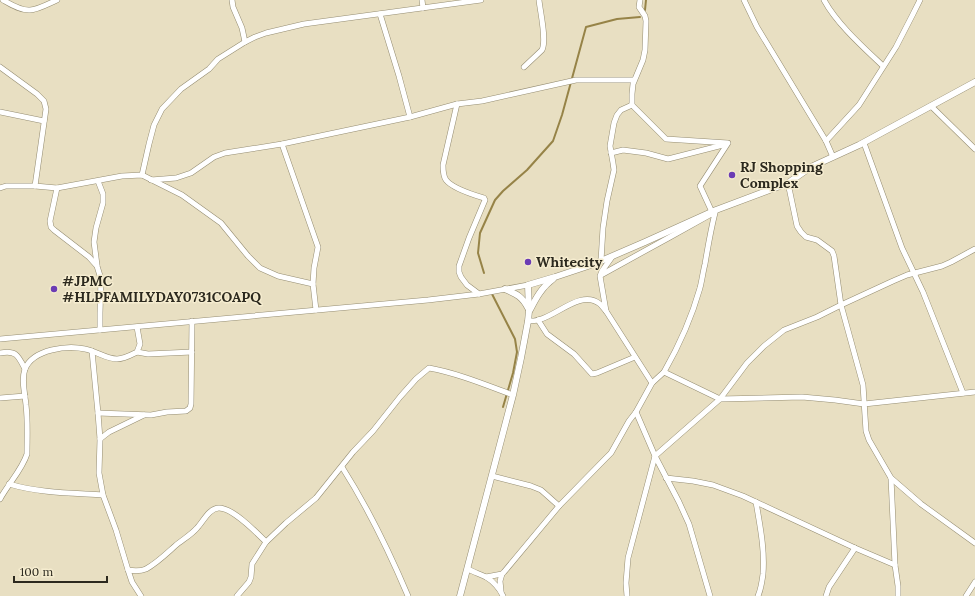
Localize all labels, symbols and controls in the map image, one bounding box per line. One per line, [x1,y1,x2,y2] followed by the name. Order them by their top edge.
[740,158,824,192] place label: RJ Shopping Complex
[727,170,737,180] marker: RJ Shopping Complex
[536,253,603,271] place label: Whitecity
[523,257,533,267] marker: Whitecity
[62,272,262,306] place label: #JPMC #HLPFAMILYDAY0731COAPQ
[49,284,59,294] marker: #JPMC #HLPFAMILYDAY0731COAPQ
[14,558,107,584] scale bar
[20,564,53,579] text: 100 m

